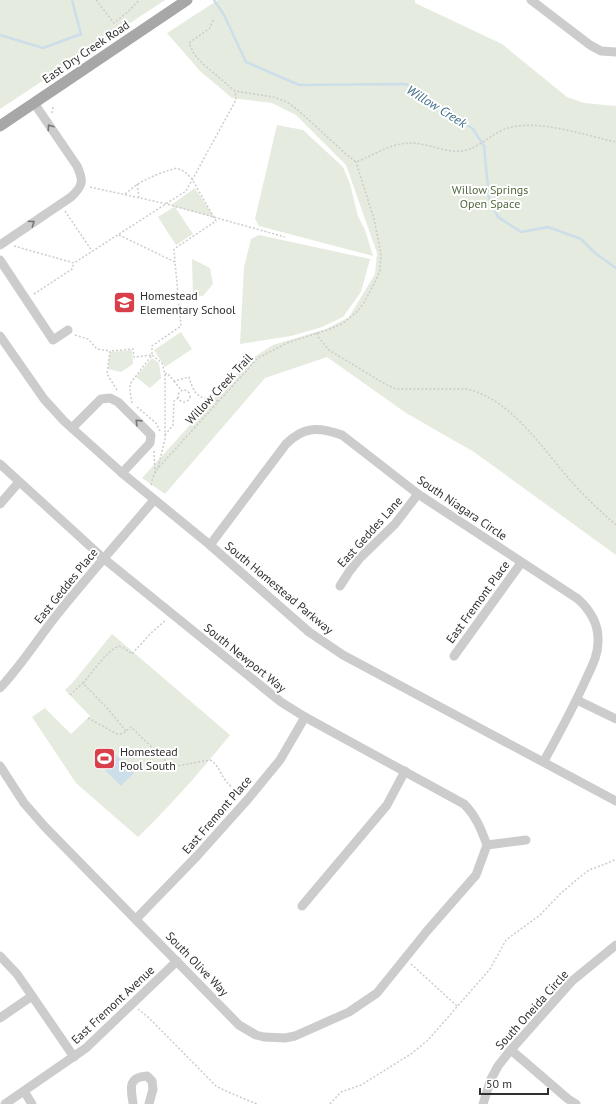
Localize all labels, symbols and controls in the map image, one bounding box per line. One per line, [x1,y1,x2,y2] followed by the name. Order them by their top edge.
[39,17,132,86] street label: East Dry Creek Road
[403,81,471,132] water label: Willow Creek
[48,124,55,131] one-way arrow
[452,182,528,211] park label: Willow Springs Open Space
[28,221,35,228] one-way arrow
[140,288,236,317] place label: Homestead Elementary School
[111,290,137,316] school or university icon: Homestead Elementary School
[182,350,256,427] street label: Willow Creek Trail
[135,419,143,427] one-way arrow
[414,472,510,543] street label: South Niagara Circle
[334,493,405,570] street label: East Geddes Lane
[222,538,337,638] street label: South Homestead Parkway
[31,545,101,626] street label: East Geddes Place
[443,557,513,646] street label: East Fremont Place
[201,620,290,696] street label: South Newport Way
[120,744,178,773] place label: Homestead Pool South
[92,746,118,772] sports icon: Homestead Pool South
[179,773,255,857] street label: East Fremont Place
[163,928,232,999] street label: South Olive Way
[68,962,157,1047] street label: East Fremont Avenue
[492,967,571,1053] street label: South Oneida Circle
[480,1070,548,1096] scale bar
[486,1076,512,1091] text: 50 m

